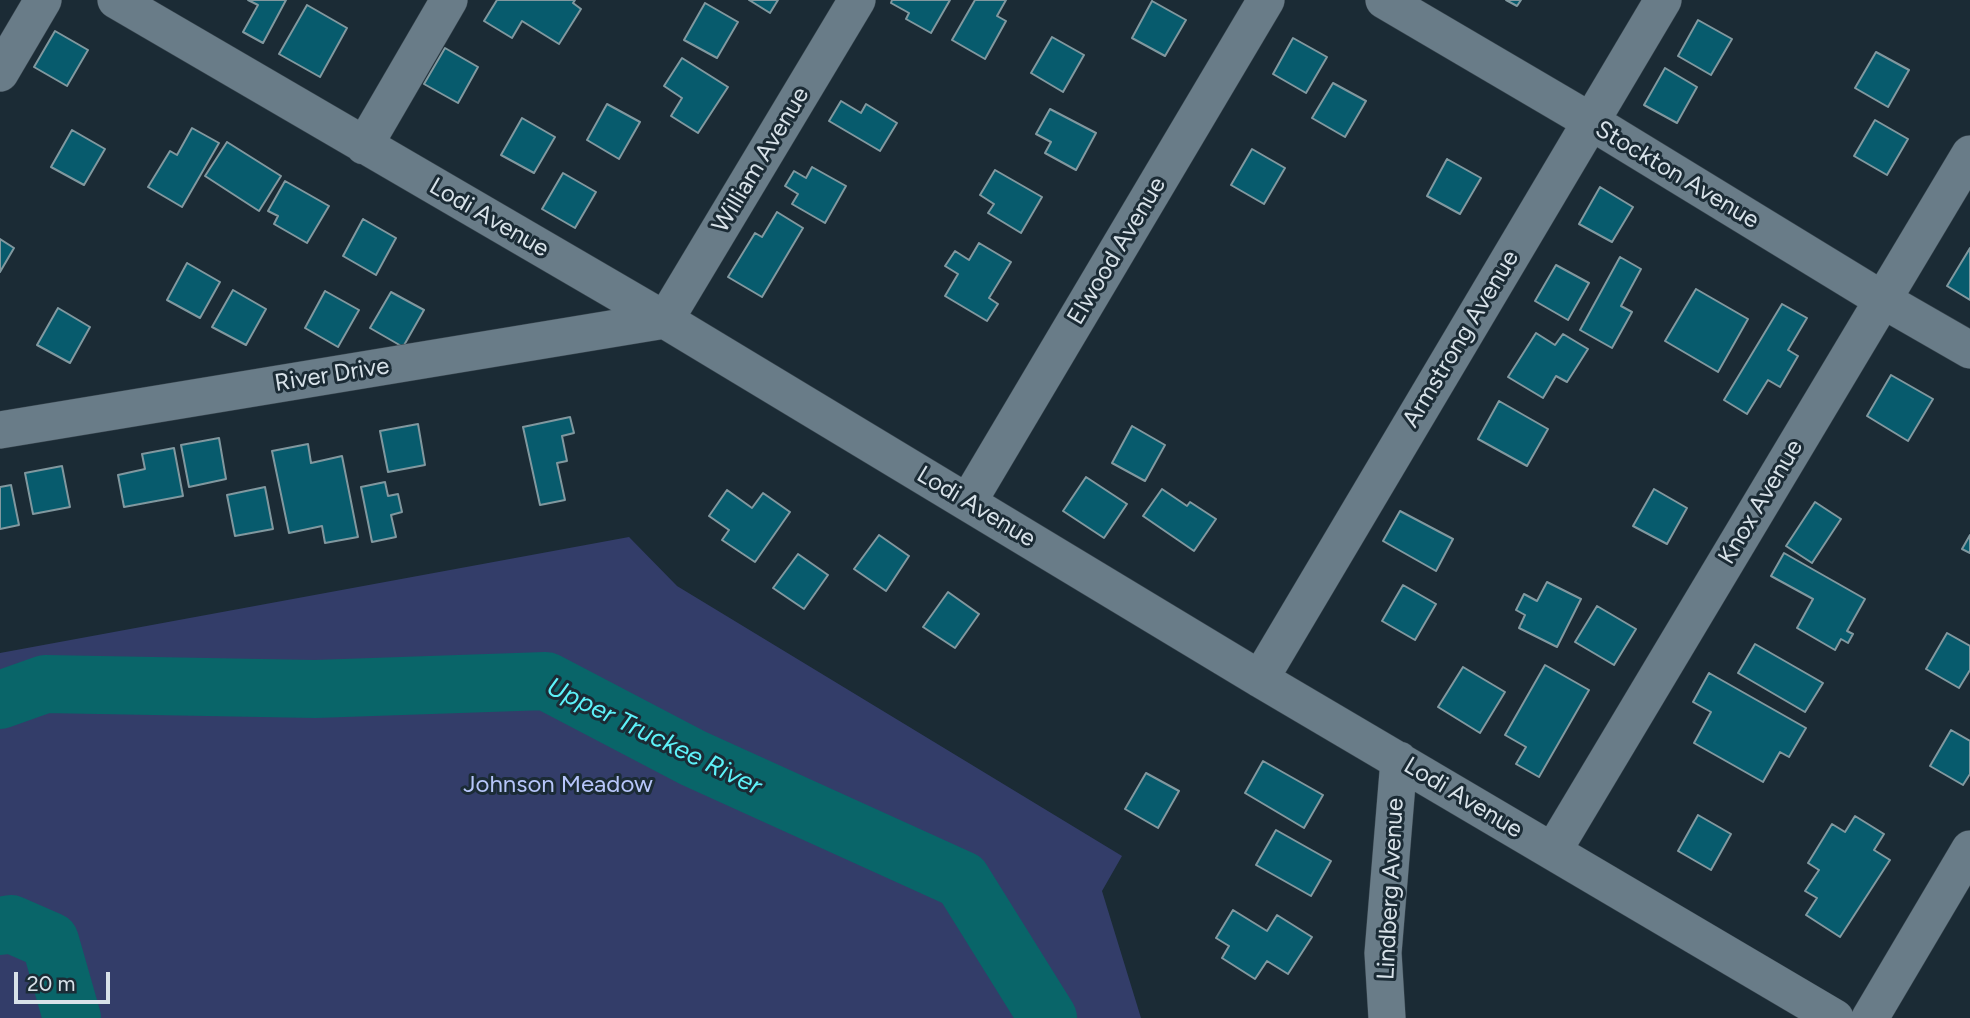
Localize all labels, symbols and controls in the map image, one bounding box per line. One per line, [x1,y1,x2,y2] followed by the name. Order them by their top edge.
[706,82,816,238] street label: William Avenue
[1590,115,1764,235] street label: Stockton Avenue
[424,172,554,264] street label: Lodi Avenue
[1062,172,1172,330] street label: Elwood Avenue
[1397,245,1525,433] street label: Armstrong Avenue
[273,352,391,398] street label: River Drive
[1713,434,1809,570] street label: Knox Avenue
[912,460,1040,554] street label: Lodi Avenue
[542,671,766,803] water label: Upper Truckee River
[1399,751,1527,845] street label: Lodi Avenue
[463,771,653,799] park label: Johnson Meadow
[1372,797,1410,981] street label: Lindberg Avenue
[18,958,114,1002] scale bar
[27,971,75,996] text: 20 m

